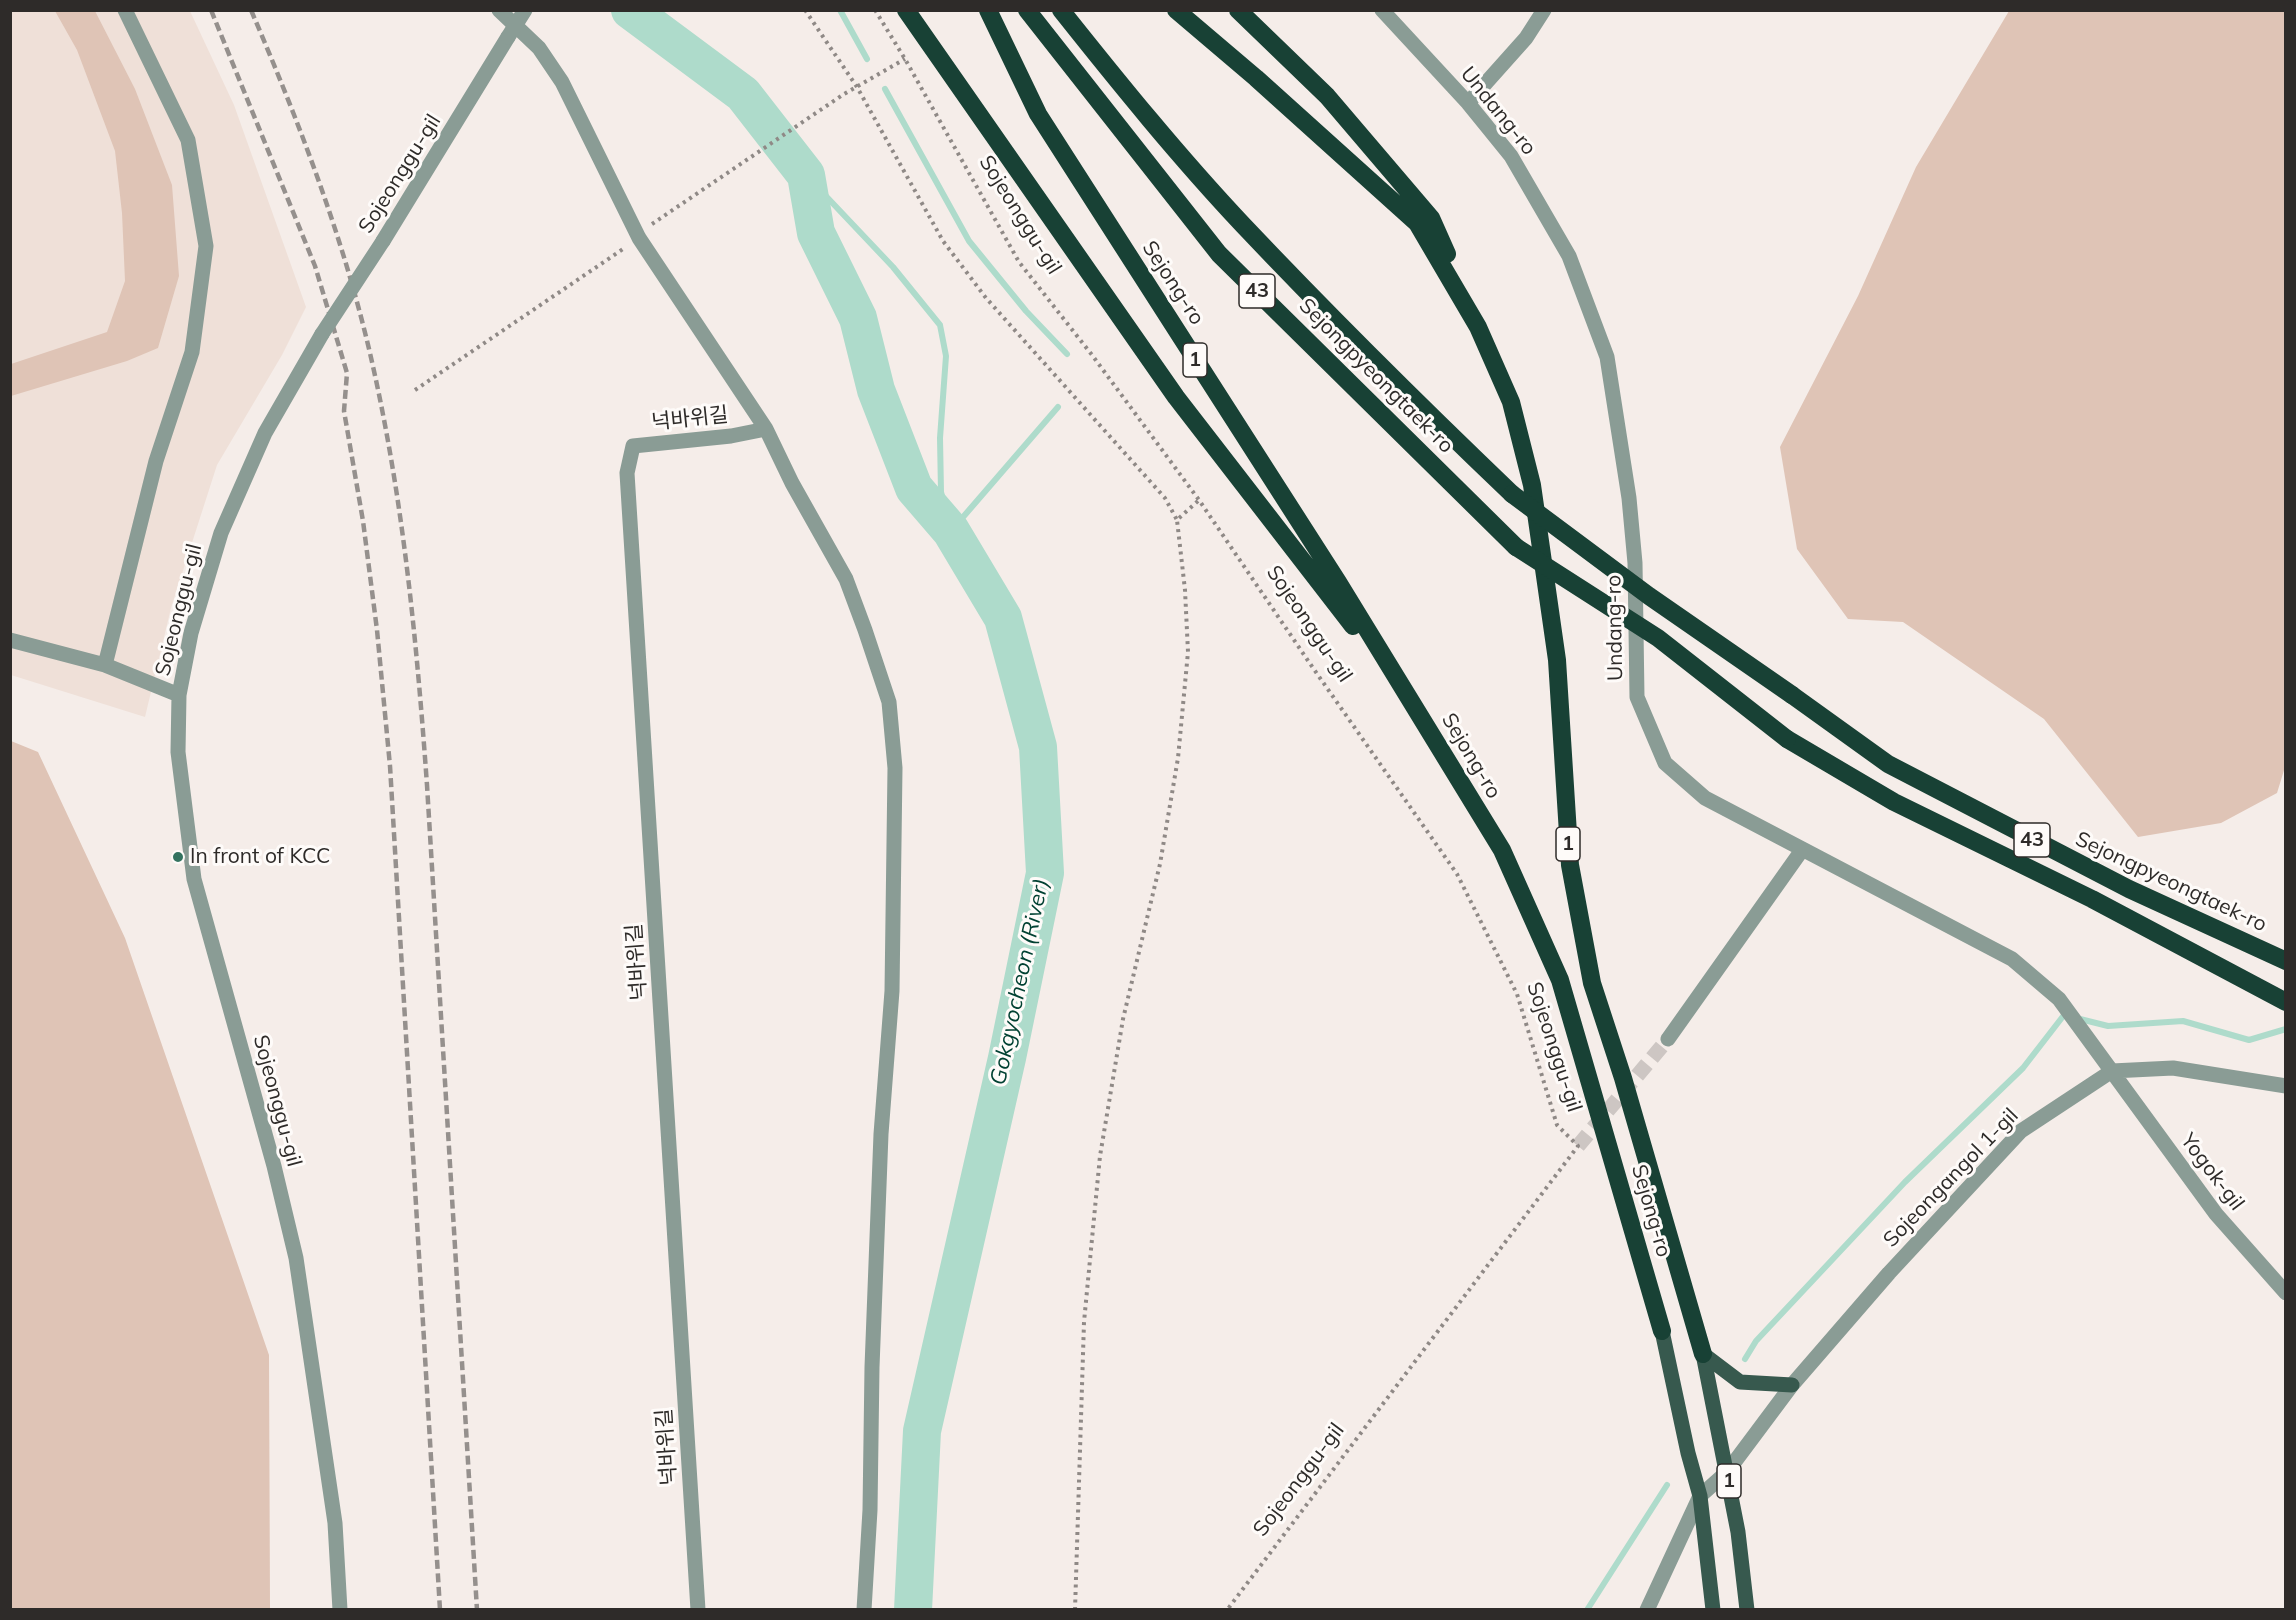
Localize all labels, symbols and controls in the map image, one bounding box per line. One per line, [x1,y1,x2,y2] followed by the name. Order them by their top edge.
[1455,62,1541,160] street label: Undang-ro
[353,110,447,238] street label: Sojeonggu-gil
[973,151,1067,279] street label: Sojeonggu-gil
[1137,236,1209,330] street label: Sejong-ro
[1239,274,1275,308] road number: 43
[1293,293,1459,459] street label: Sejongpyeongtaek-ro
[1183,343,1207,377] road number: 1
[650,402,730,436] street label: 넉바위길
[150,541,208,679] street label: Sojeonggu-gil
[1261,561,1357,687] street label: Sojeonggu-gil
[1601,575,1629,681] street label: Undang-ro
[1436,709,1506,803] street label: Sejong-ro
[2014,823,2050,857] road number: 43
[1556,827,1580,861] road number: 1
[2071,827,2271,937] street label: Sejongpyeongtaek-ro
[190,844,330,870] place label: In front of KCC
[171,850,185,864] marker: In front of KCC
[985,876,1055,1088] water label: Gokgyocheon (River)
[622,923,652,1001] street label: 넉바위길
[1521,979,1587,1115] street label: Sojeonggu-gil
[247,1032,307,1170] street label: Sojeonggu-gil
[1878,1103,2024,1253] street label: Sojeongangol 1-gil
[2175,1129,2249,1215] street label: Yogok-gil
[1626,1162,1676,1260] street label: Sejong-ro
[652,1408,682,1486] street label: 넉바위길
[1248,1418,1350,1542] street label: Sojeonggu-gil
[1717,1464,1741,1498] road number: 1

